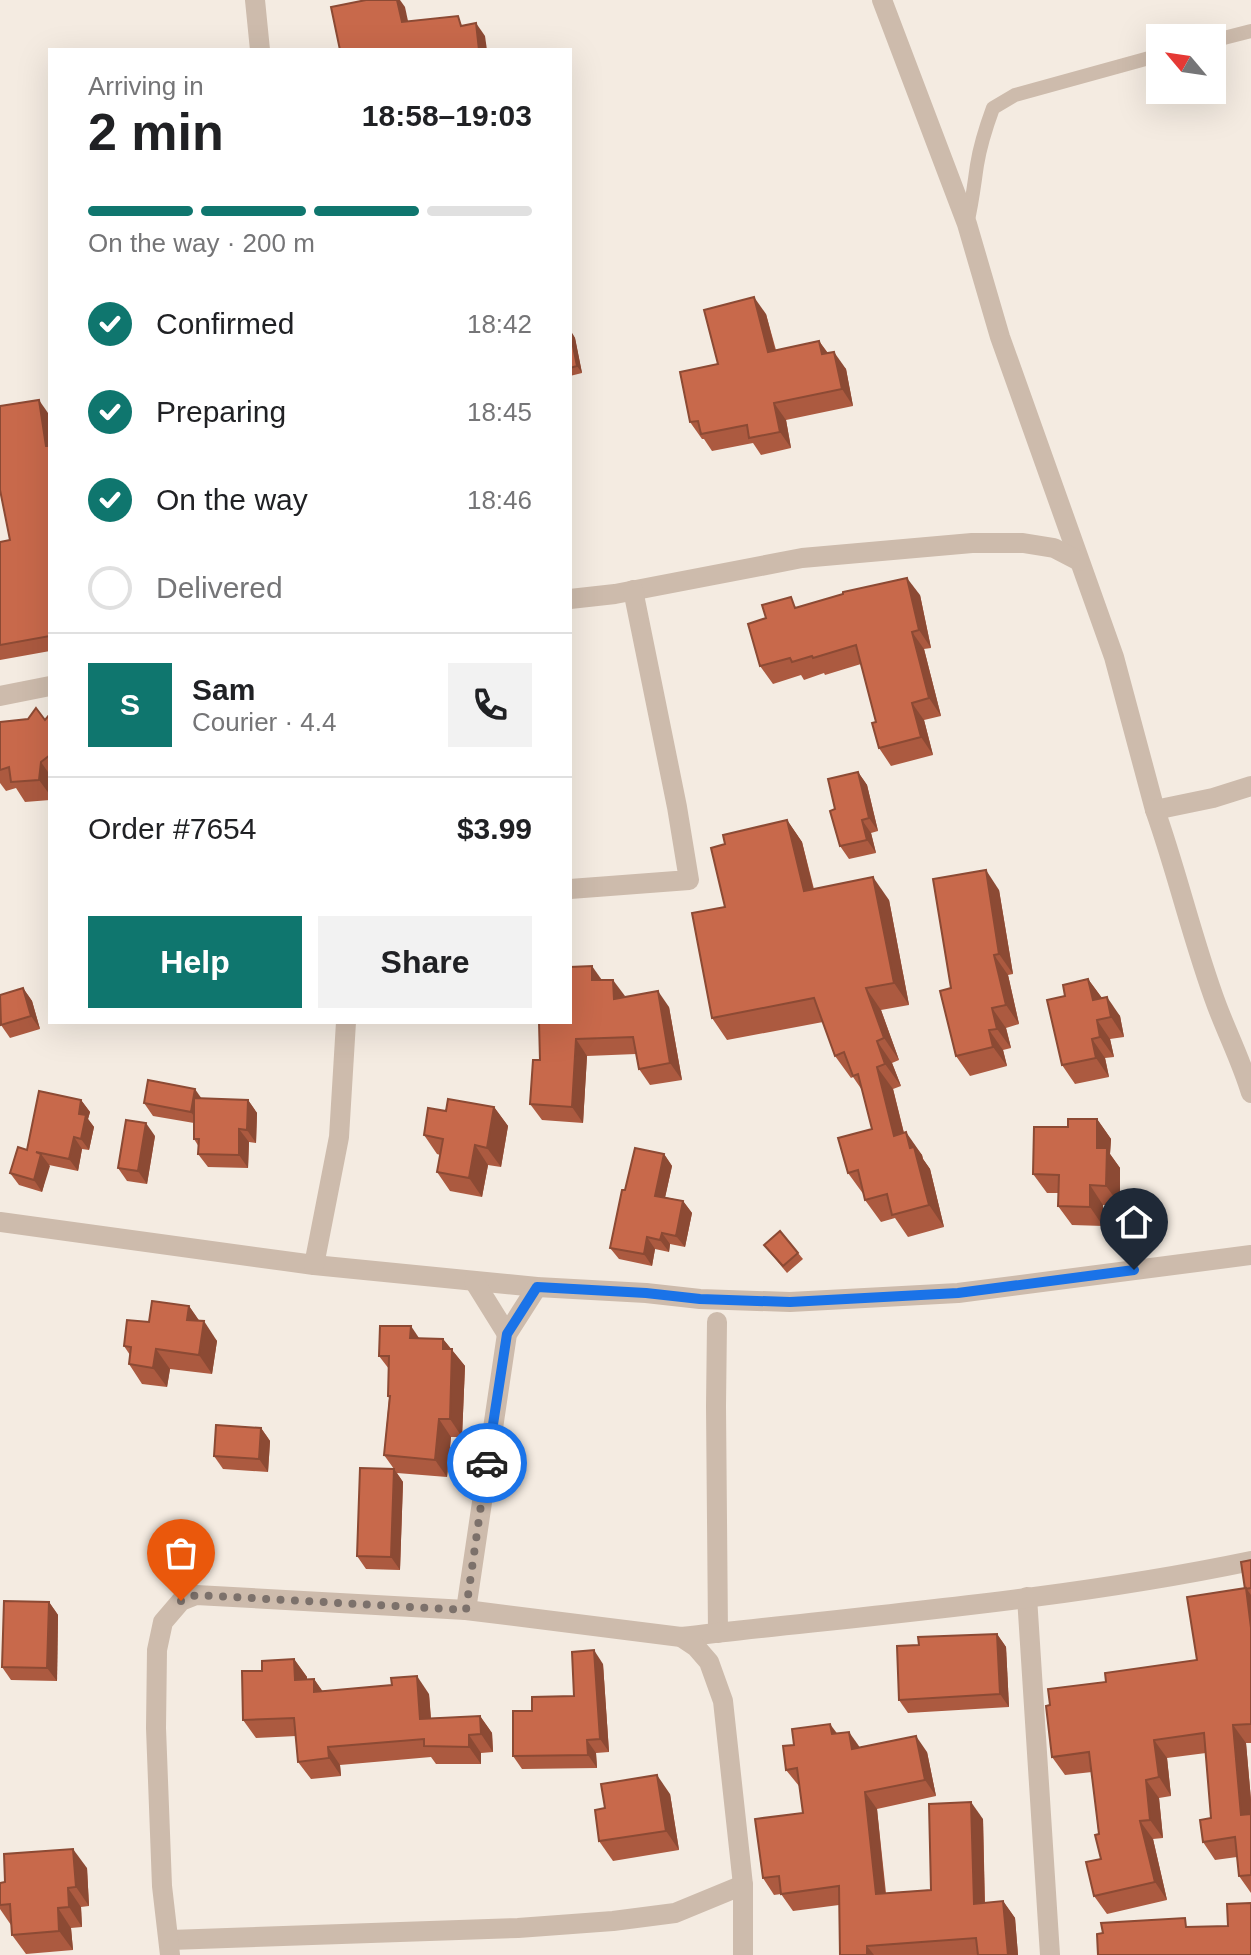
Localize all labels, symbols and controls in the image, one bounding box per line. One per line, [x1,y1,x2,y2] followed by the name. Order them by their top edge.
[1146,24,1226,104] north arrow
[1146,24,1226,104] map controls
[88,71,204,101] text: Arriving in
[362,99,532,132] text: 18:58–19:03
[88,103,224,161] text: 2 min
[88,228,315,258] text: On the way · 200 m
[88,302,132,346] icon: check
[156,307,294,340] text: Confirmed
[467,309,532,339] text: 18:42
[88,390,132,434] icon: check
[156,395,286,428] text: Preparing
[467,397,532,427] text: 18:45
[88,478,132,522] icon: check
[156,483,308,516] text: On the way
[467,485,532,515] text: 18:46
[156,571,283,604] text: Delivered
[448,663,532,747] button: phone
[192,673,255,706] text: Sam
[120,688,140,721] text: S
[192,707,337,737] text: Courier · 4.4
[88,812,256,845] text: Order #7654
[457,812,532,845] text: $3.99
[88,916,302,1008] button: Help
[318,916,532,1008] button: Share
[1100,1188,1168,1270] pin
[1112,1200,1156,1244] icon: home
[447,1423,527,1503] courier
[465,1441,509,1485] icon: car
[147,1519,215,1601] pin
[159,1531,203,1575] icon: bag

